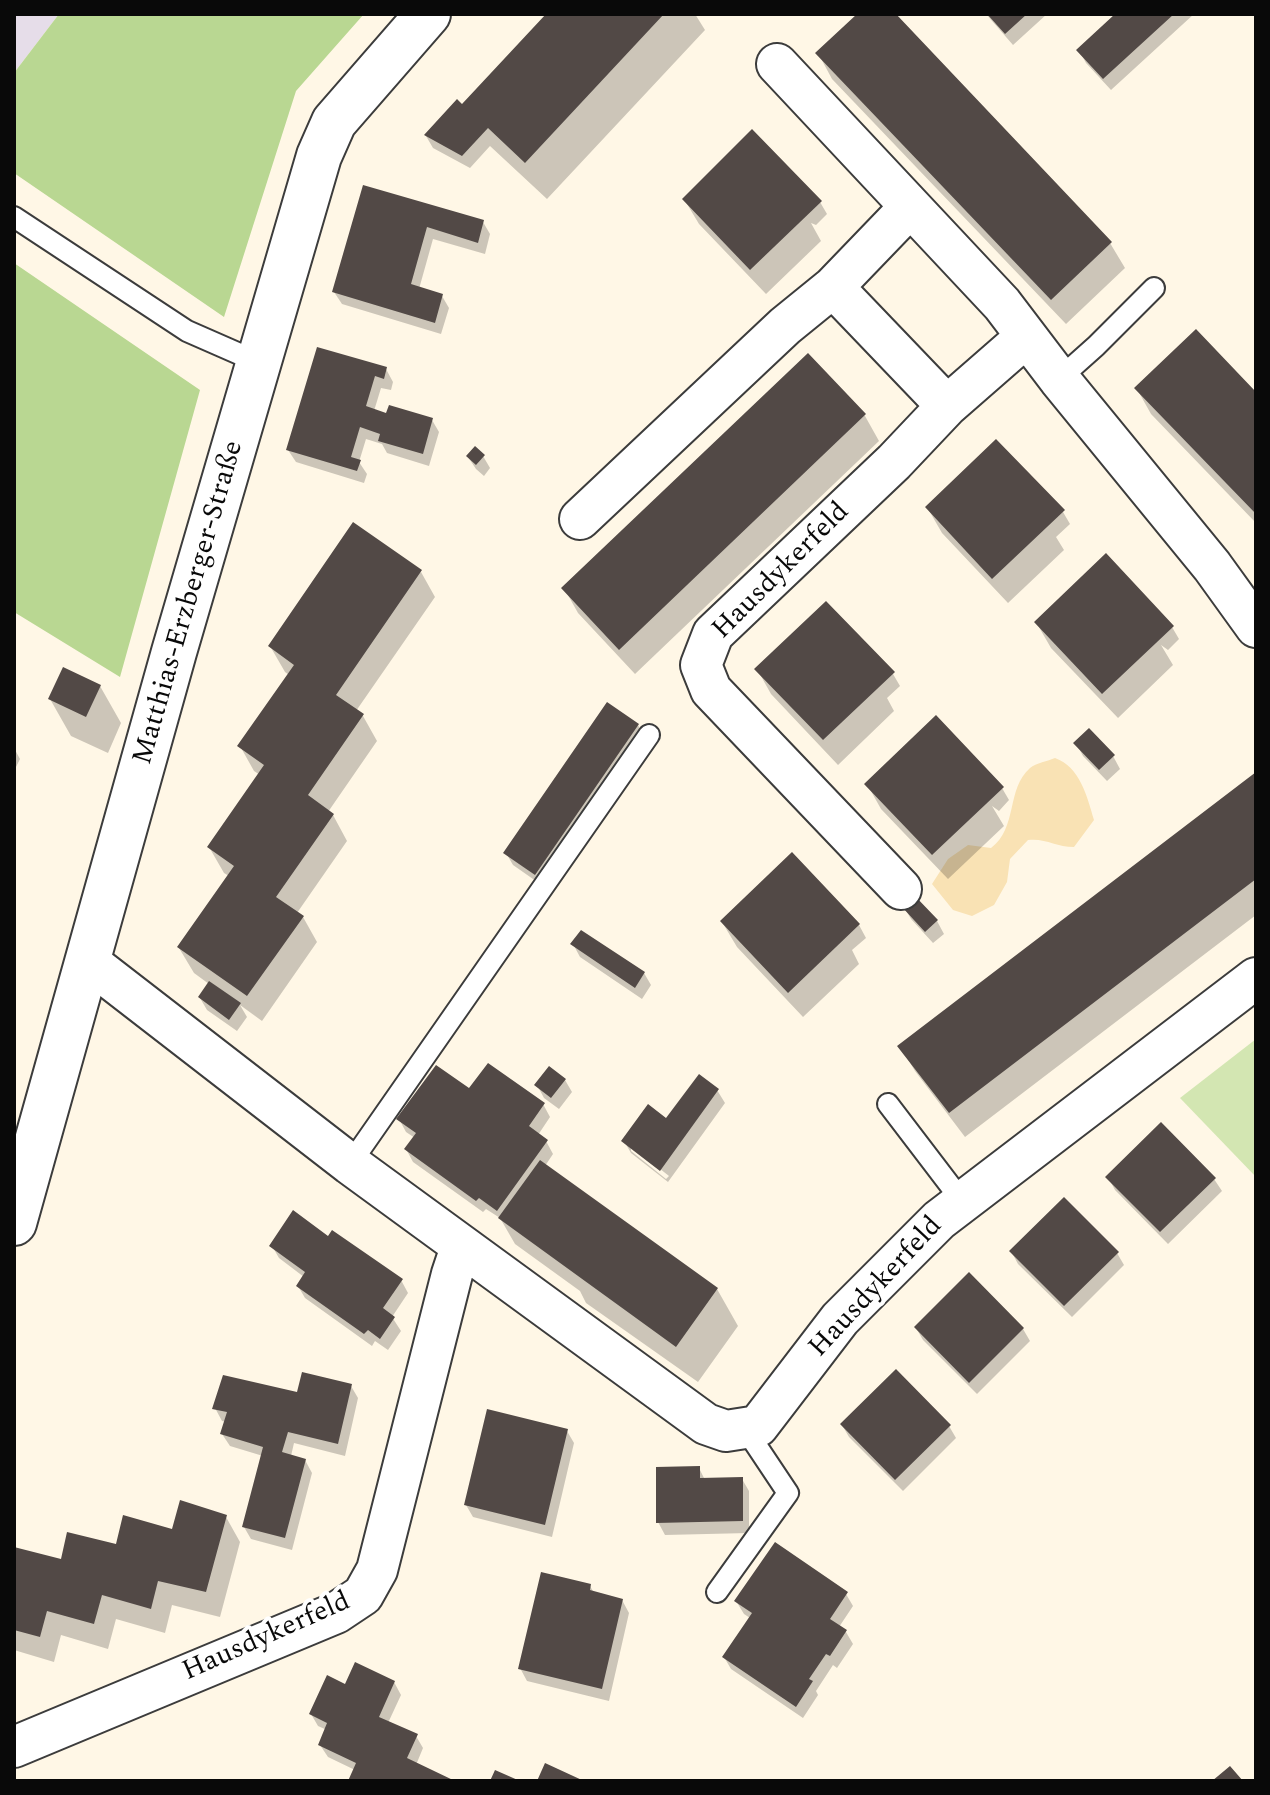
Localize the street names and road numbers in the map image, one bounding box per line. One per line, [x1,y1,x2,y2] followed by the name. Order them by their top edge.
[128,437,252,769] street label: Matthias-Erzberger-Straße
[706,496,858,648] street label: Hausdykerfeld
[803,1211,951,1365] street label: Hausdykerfeld
[178,1586,356,1690] street label: Hausdykerfeld

